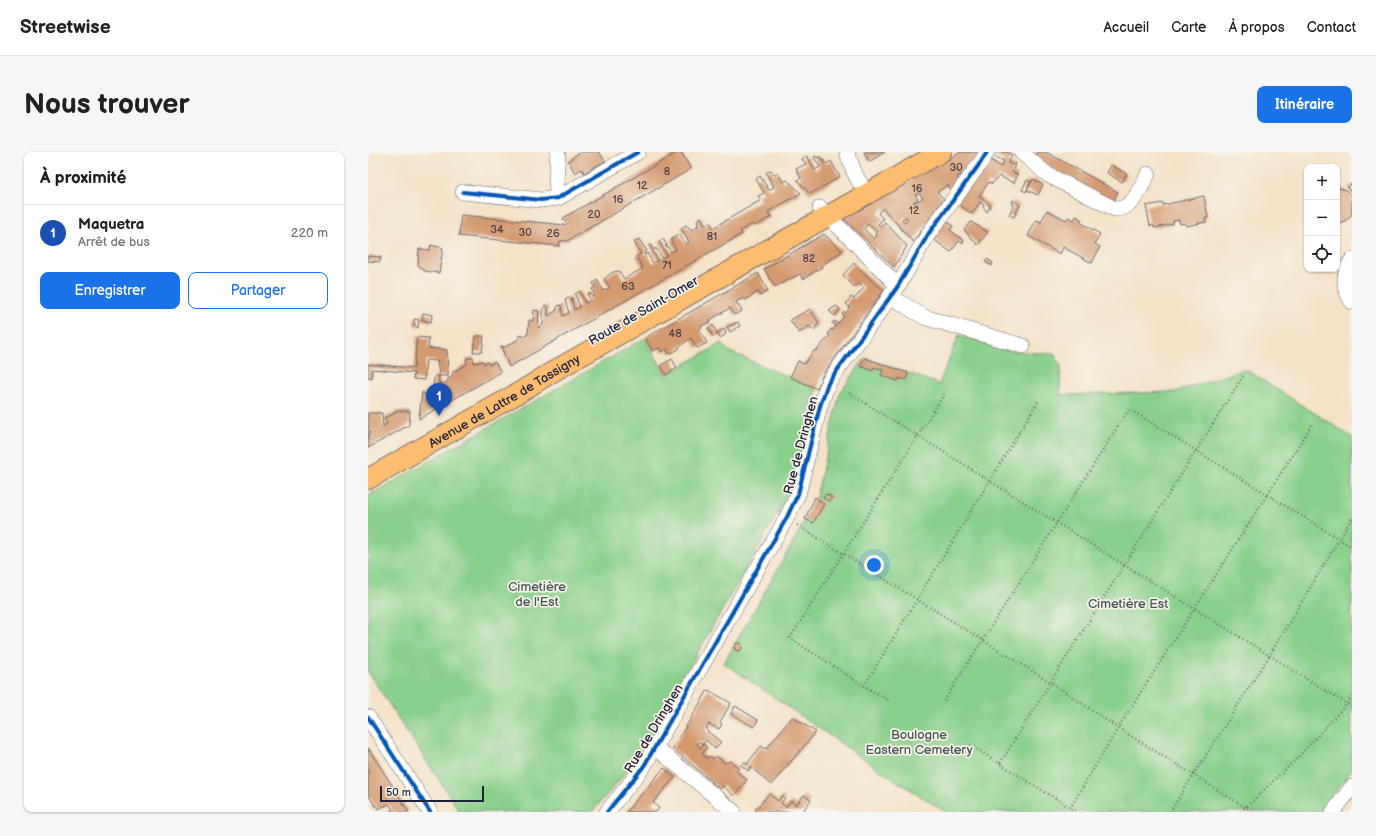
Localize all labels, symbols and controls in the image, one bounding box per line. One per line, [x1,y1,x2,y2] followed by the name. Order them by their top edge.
[20,16,111,39] text: Streetwise
[1103,19,1149,36] text: Accueil
[1171,19,1206,36] text: Carte
[1228,19,1285,36] text: À propos
[1307,19,1356,36] text: Contact
[1257,86,1352,123] button: Itinéraire
[24,88,190,121] text: Nous trouver
[949,161,963,174] house number: 30
[1304,164,1340,272] map controls
[1304,164,1340,200] button: +
[664,165,670,178] house number: 8
[40,168,126,188] text: À proximité
[637,179,648,192] house number: 12
[912,182,923,195] house number: 16
[613,193,624,206] house number: 16
[1304,200,1340,236] button: −
[909,204,920,217] house number: 12
[588,208,601,221] house number: 20
[78,215,144,234] text: Maquetra
[490,223,504,236] house number: 34
[50,225,56,241] text: 1
[291,225,328,241] text: 220 m
[518,226,532,239] house number: 30
[546,227,560,240] house number: 26
[707,230,717,243] house number: 81
[78,234,150,250] text: Arrêt de bus
[1304,236,1340,272] button: locate
[803,252,816,265] house number: 82
[662,259,672,272] house number: 71
[40,272,180,309] button: Enregistrer
[188,272,328,309] button: Partager
[586,273,702,349] street label: Route de Saint-Omer
[621,280,635,293] house number: 63
[668,327,682,340] house number: 48
[426,351,583,452] street label: Avenue de Lattre de Tassigny
[426,383,452,416] pin: 1
[780,395,822,496] street label: Rue de Dringhen
[864,555,884,575] your location
[508,579,566,610] park label: Cimetière de l'Est
[1088,596,1168,612] park label: Cimetière Est
[621,681,687,776] street label: Rue de Dringhen
[865,727,973,758] park label: Boulogne Eastern Cemetery
[380,784,484,803] scale bar
[386,786,411,799] text: 50 m

